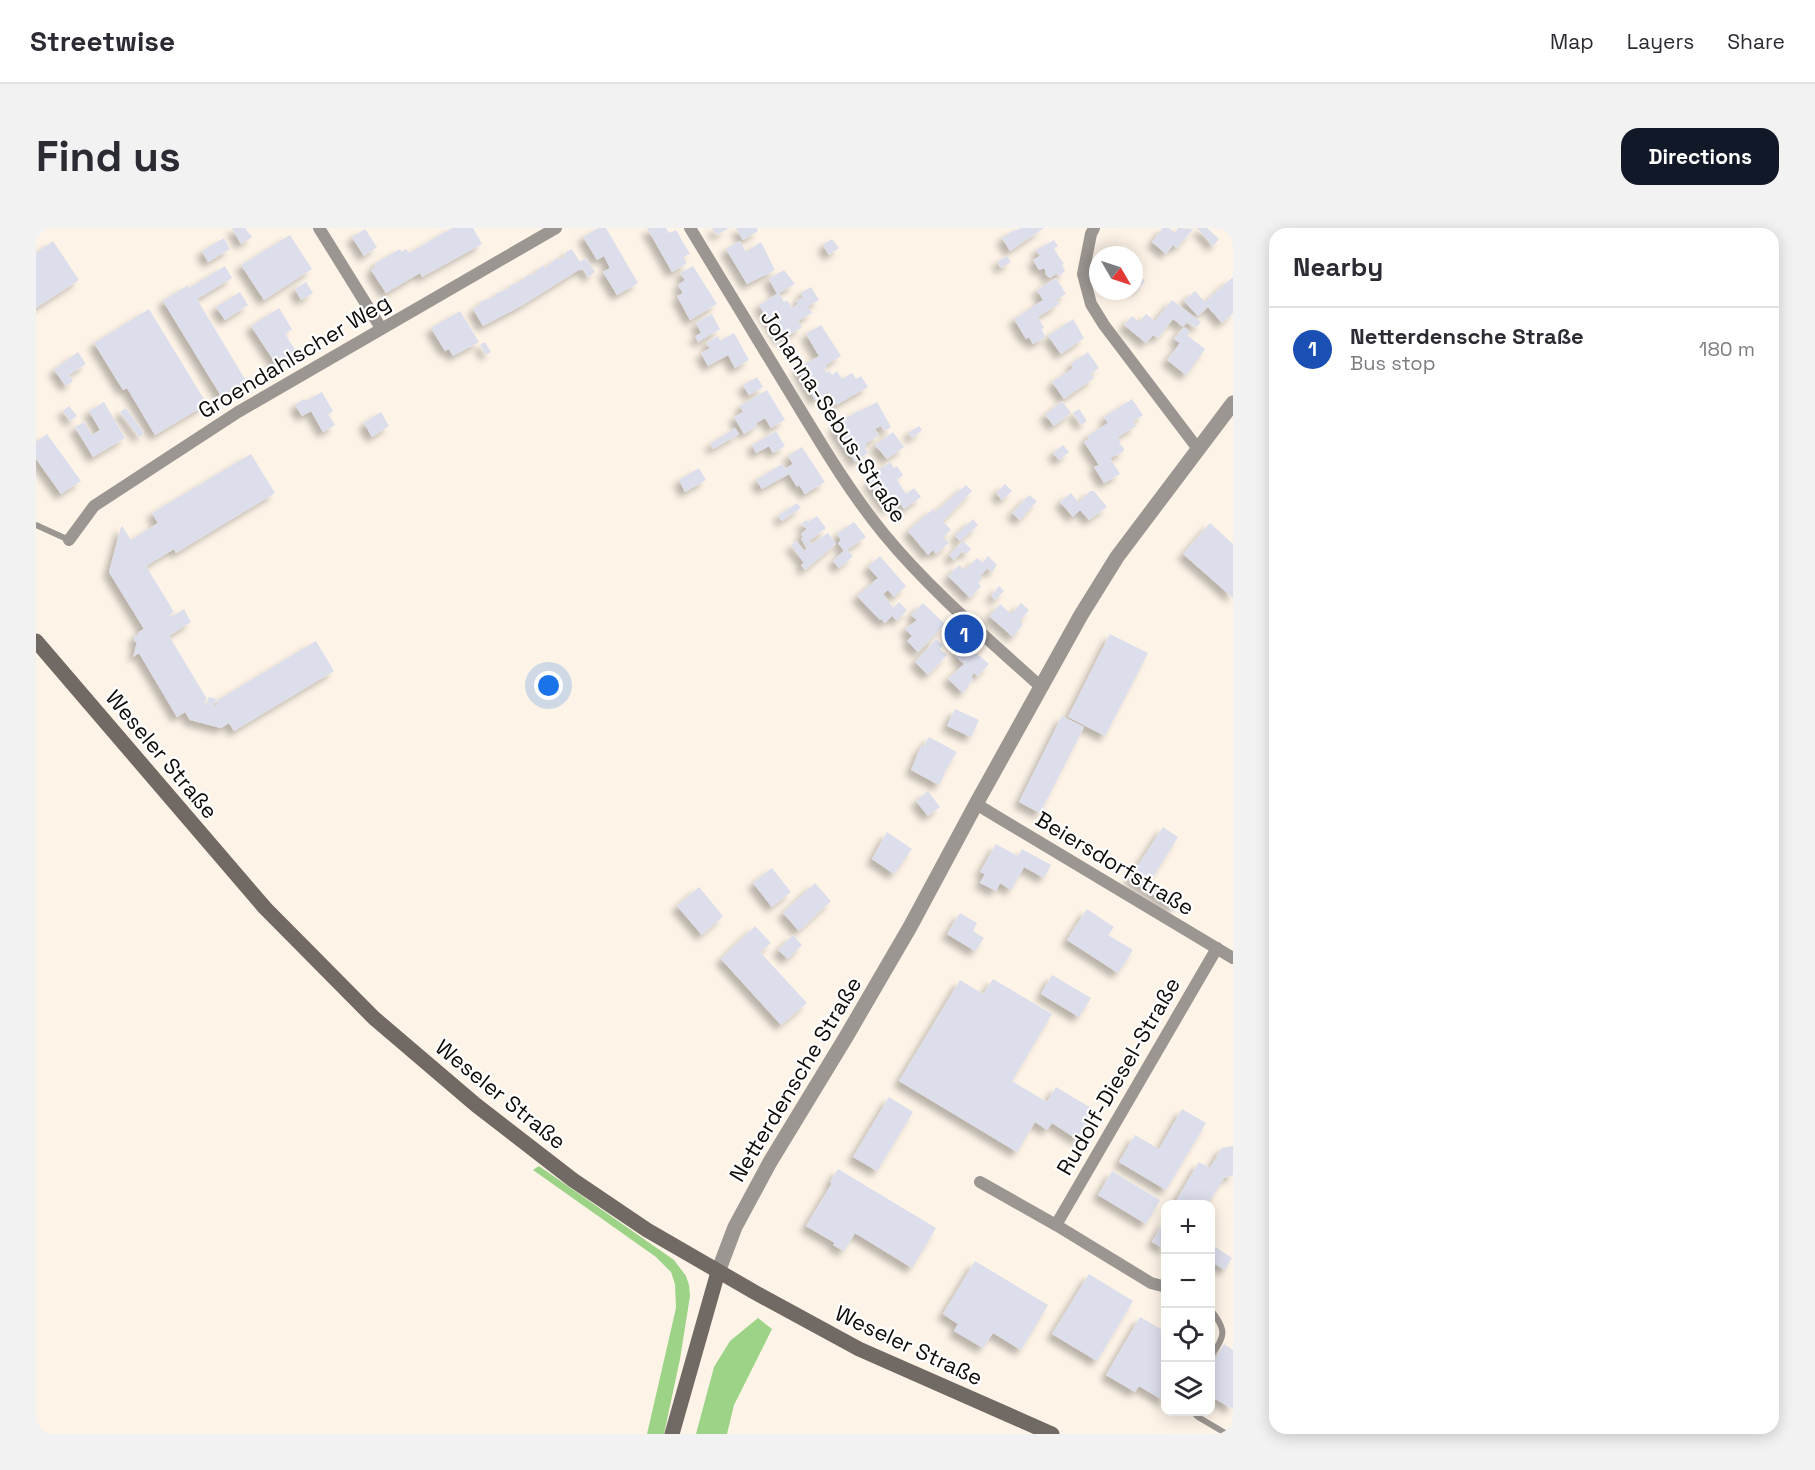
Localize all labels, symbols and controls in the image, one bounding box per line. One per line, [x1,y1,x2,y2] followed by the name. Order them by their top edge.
[30,23,175,59] text: Streetwise
[1550,28,1594,55] text: Map
[1627,28,1694,55] text: Layers
[1727,28,1785,55] text: Share
[1621,128,1779,185] button: Directions
[36,130,181,183] text: Find us
[1089,246,1143,300] north arrow
[1293,250,1383,284] text: Nearby
[193,288,395,424] street label: Groendahlscher Weg
[755,304,913,528] street label: Johanna-Sebus-Straße
[1350,322,1584,350] text: Netterdensche Straße
[1308,336,1317,362] text: 1
[1699,336,1755,362] text: 180 m
[1350,350,1436,376] text: Bus stop
[944,612,984,656] pin: 1
[534,671,563,700] your location
[100,684,224,824] street label: Weseler Straße
[1031,805,1199,921] street label: Beiersdorfstraße
[723,971,867,1187] street label: Netterdensche Straße
[1050,972,1186,1180] street label: Rudolf-Diesel-Straße
[430,1033,572,1155] street label: Weseler Straße
[1161,1200,1215,1416] map controls
[1161,1200,1215,1254] button: +
[1161,1254,1215,1308] button: −
[831,1299,987,1391] street label: Weseler Straße
[1161,1308,1215,1362] button: locate
[1161,1362,1215,1416] button: layers

